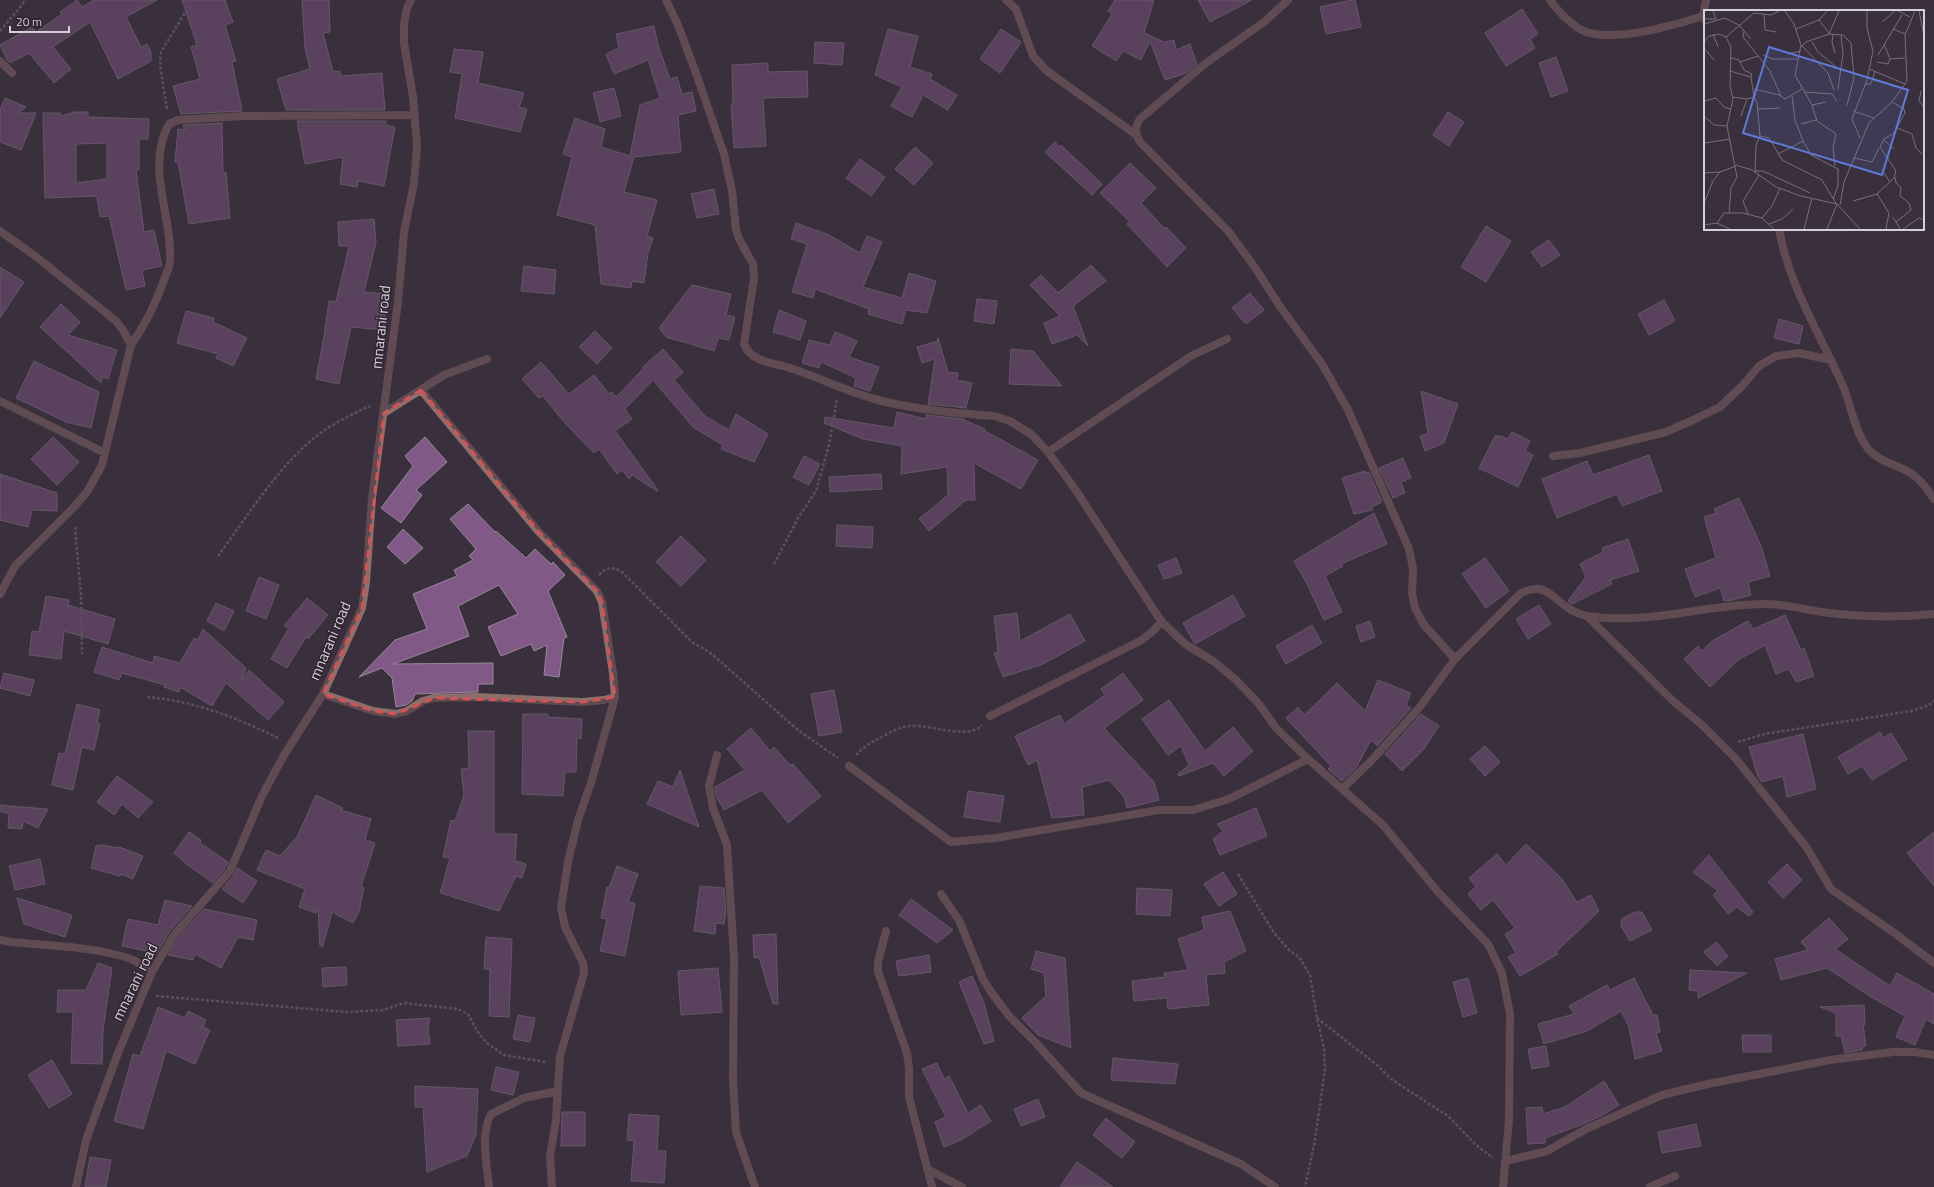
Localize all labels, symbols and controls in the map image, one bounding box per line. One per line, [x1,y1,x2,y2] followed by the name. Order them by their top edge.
[10,8,69,34] scale bar
[1704,10,1924,230] inset map
[16,12,42,31] text: 20 m
[365,284,396,370] street label: mnarani road
[303,598,357,684] street label: mnarani road
[106,939,163,1025] street label: mnarani road

